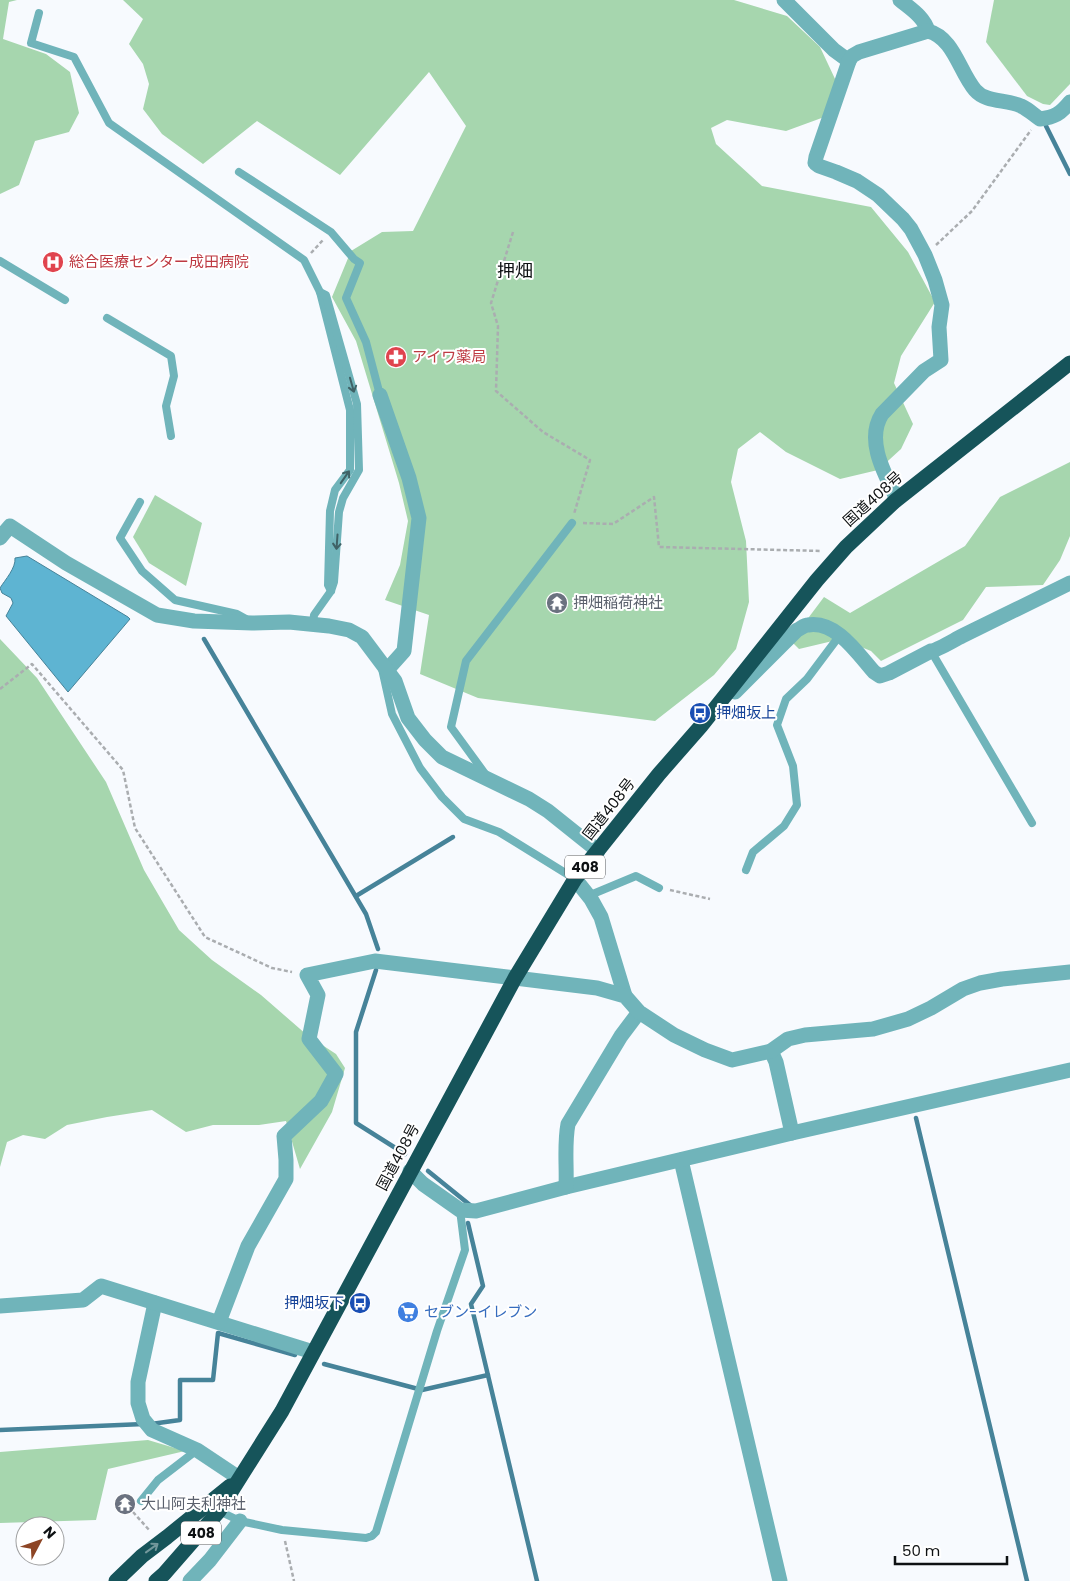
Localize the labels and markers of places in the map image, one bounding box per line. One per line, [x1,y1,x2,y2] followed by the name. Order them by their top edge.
[41,250,65,274] hospital icon: 総合医療センター成田病院
[69,251,249,272] place label: 総合医療センター成田病院
[384,345,408,369] pharmacy icon: アイワ薬局
[412,346,486,367] place label: アイワ薬局
[545,591,569,615] temple icon: 押畑稲荷神社
[573,592,663,613] place label: 押畑稲荷神社
[688,701,712,725] bus stop icon: 押畑坂上
[716,702,776,723] place label: 押畑坂上
[348,1291,372,1315] bus stop icon: 押畑坂下
[284,1292,344,1313] place label: 押畑坂下
[396,1300,420,1324] supermarket icon: セブン-イレブン
[424,1301,537,1322] place label: セブン-イレブン
[113,1492,137,1516] temple icon: 大山阿夫利神社
[141,1493,246,1514] place label: 大山阿夫利神社

